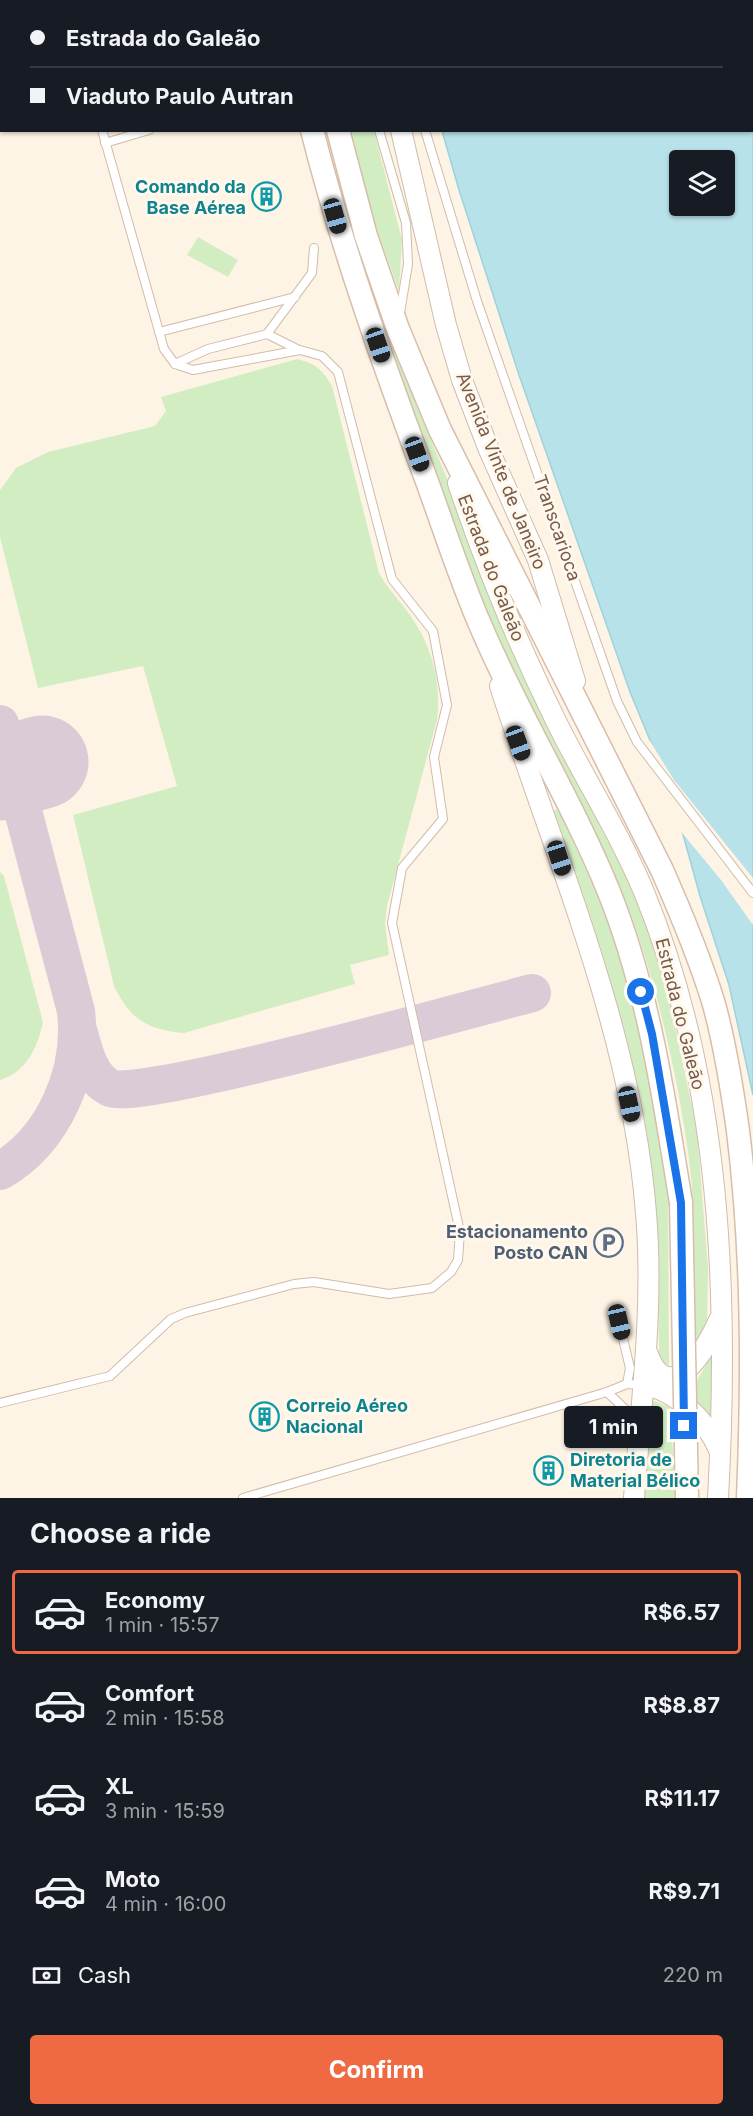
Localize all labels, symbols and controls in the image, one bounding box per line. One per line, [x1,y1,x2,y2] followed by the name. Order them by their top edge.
[66,25,260,51] text: Estrada do Galeão
[66,83,294,109] text: Viaduto Paulo Autran
[669,150,735,216] map controls
[669,150,735,216] button: layers
[135,176,246,218] place label: Comando da Base Aérea
[251,181,283,213] building icon: Comando da Base Aérea
[321,196,349,236] car
[364,325,392,365] car
[452,369,551,573] street label: Avenida Vinte de Janeiro
[402,434,432,474] car
[529,472,585,584] street label: Transcarioca
[454,491,529,644] street label: Estrada do Galeão
[503,723,533,763] car
[545,838,573,878] car
[651,936,709,1092] street label: Estrada do Galeão
[627,978,654,1005] route start
[616,1085,642,1123] car
[446,1221,588,1263] place label: Estacionamento Posto CAN
[593,1226,625,1258] parking icon: Estacionamento Posto CAN
[606,1302,632,1342] car
[286,1395,408,1437] place label: Correio Aéreo Nacional
[249,1400,281,1432] building icon: Correio Aéreo Nacional
[564,1405,663,1447] callout: 1 min
[670,1412,697,1439] route end
[589,1415,638,1439] text: 1 min
[570,1449,700,1491] place label: Diretoria de Material Bélico
[533,1454,565,1486] building icon: Diretoria de Material Bélico
[30,1517,211,1550] text: Choose a ride
[33,1585,87,1639] icon: car
[105,1587,205,1613] text: Economy
[643,1599,720,1625] text: R$6.57
[105,1613,219,1637] text: 1 min · 15:57
[33,1678,87,1732] icon: car
[105,1680,194,1706] text: Comfort
[643,1692,720,1718] text: R$8.87
[105,1706,225,1730] text: 2 min · 15:58
[33,1771,87,1825] icon: car
[105,1773,134,1799] text: XL
[645,1785,720,1811] text: R$11.17
[105,1799,225,1823] text: 3 min · 15:59
[33,1864,87,1918] icon: car
[105,1866,160,1892] text: Moto
[648,1878,720,1904] text: R$9.71
[105,1892,226,1916] text: 4 min · 16:00
[30,1959,63,1992] icon: cash
[78,1962,131,1988] text: Cash
[663,1963,723,1987] text: 220 m
[30,2035,723,2104] button: Confirm

